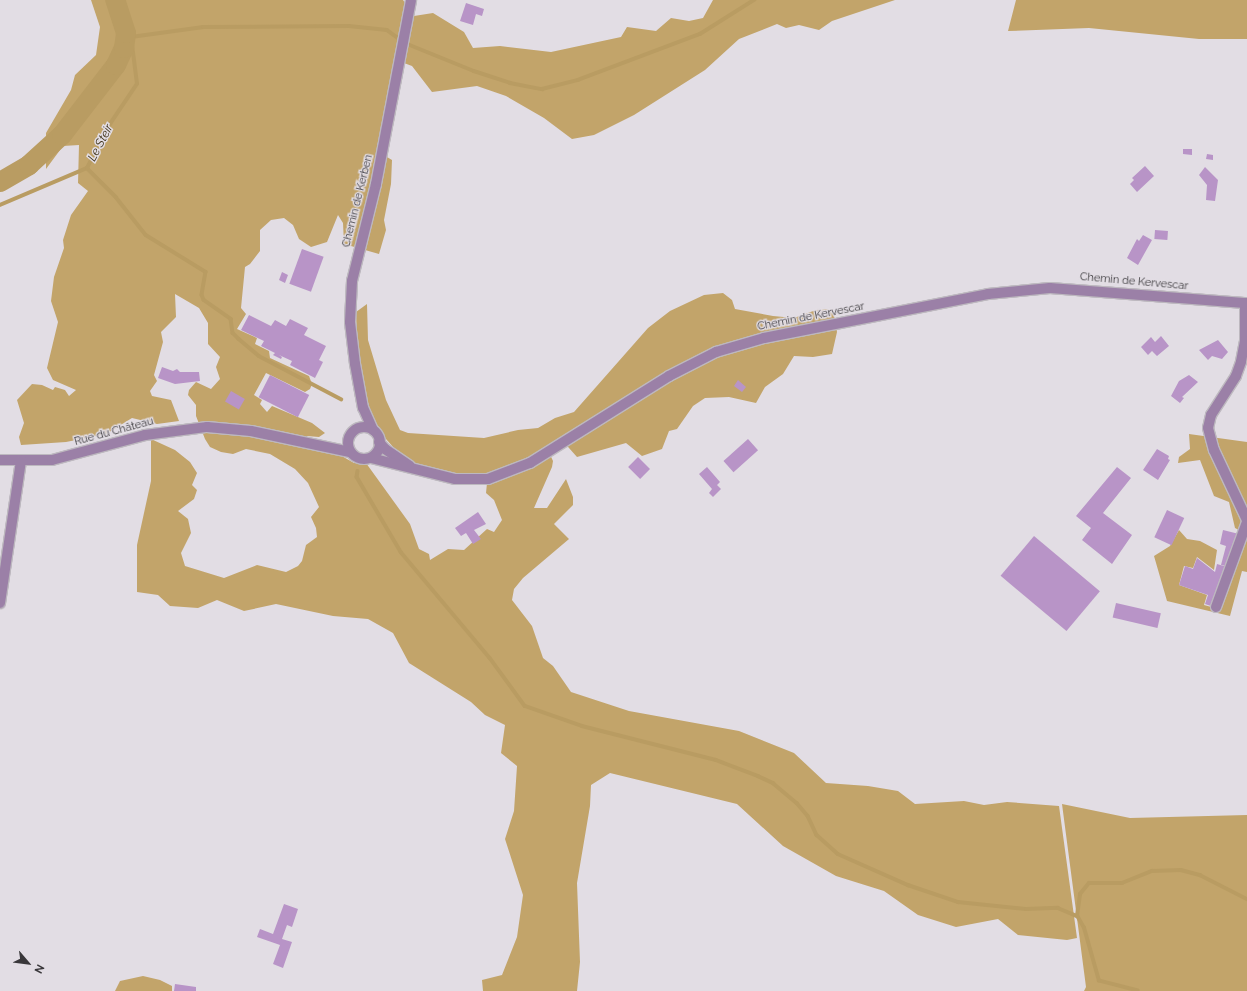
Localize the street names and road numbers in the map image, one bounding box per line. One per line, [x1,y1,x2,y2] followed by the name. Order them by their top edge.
[340,153,376,249] street label: Chemin de Kerben
[1079,271,1189,293] street label: Chemin de Kervescar
[756,300,866,334] street label: Chemin de Kervescar
[73,415,155,449] street label: Rue du Château

